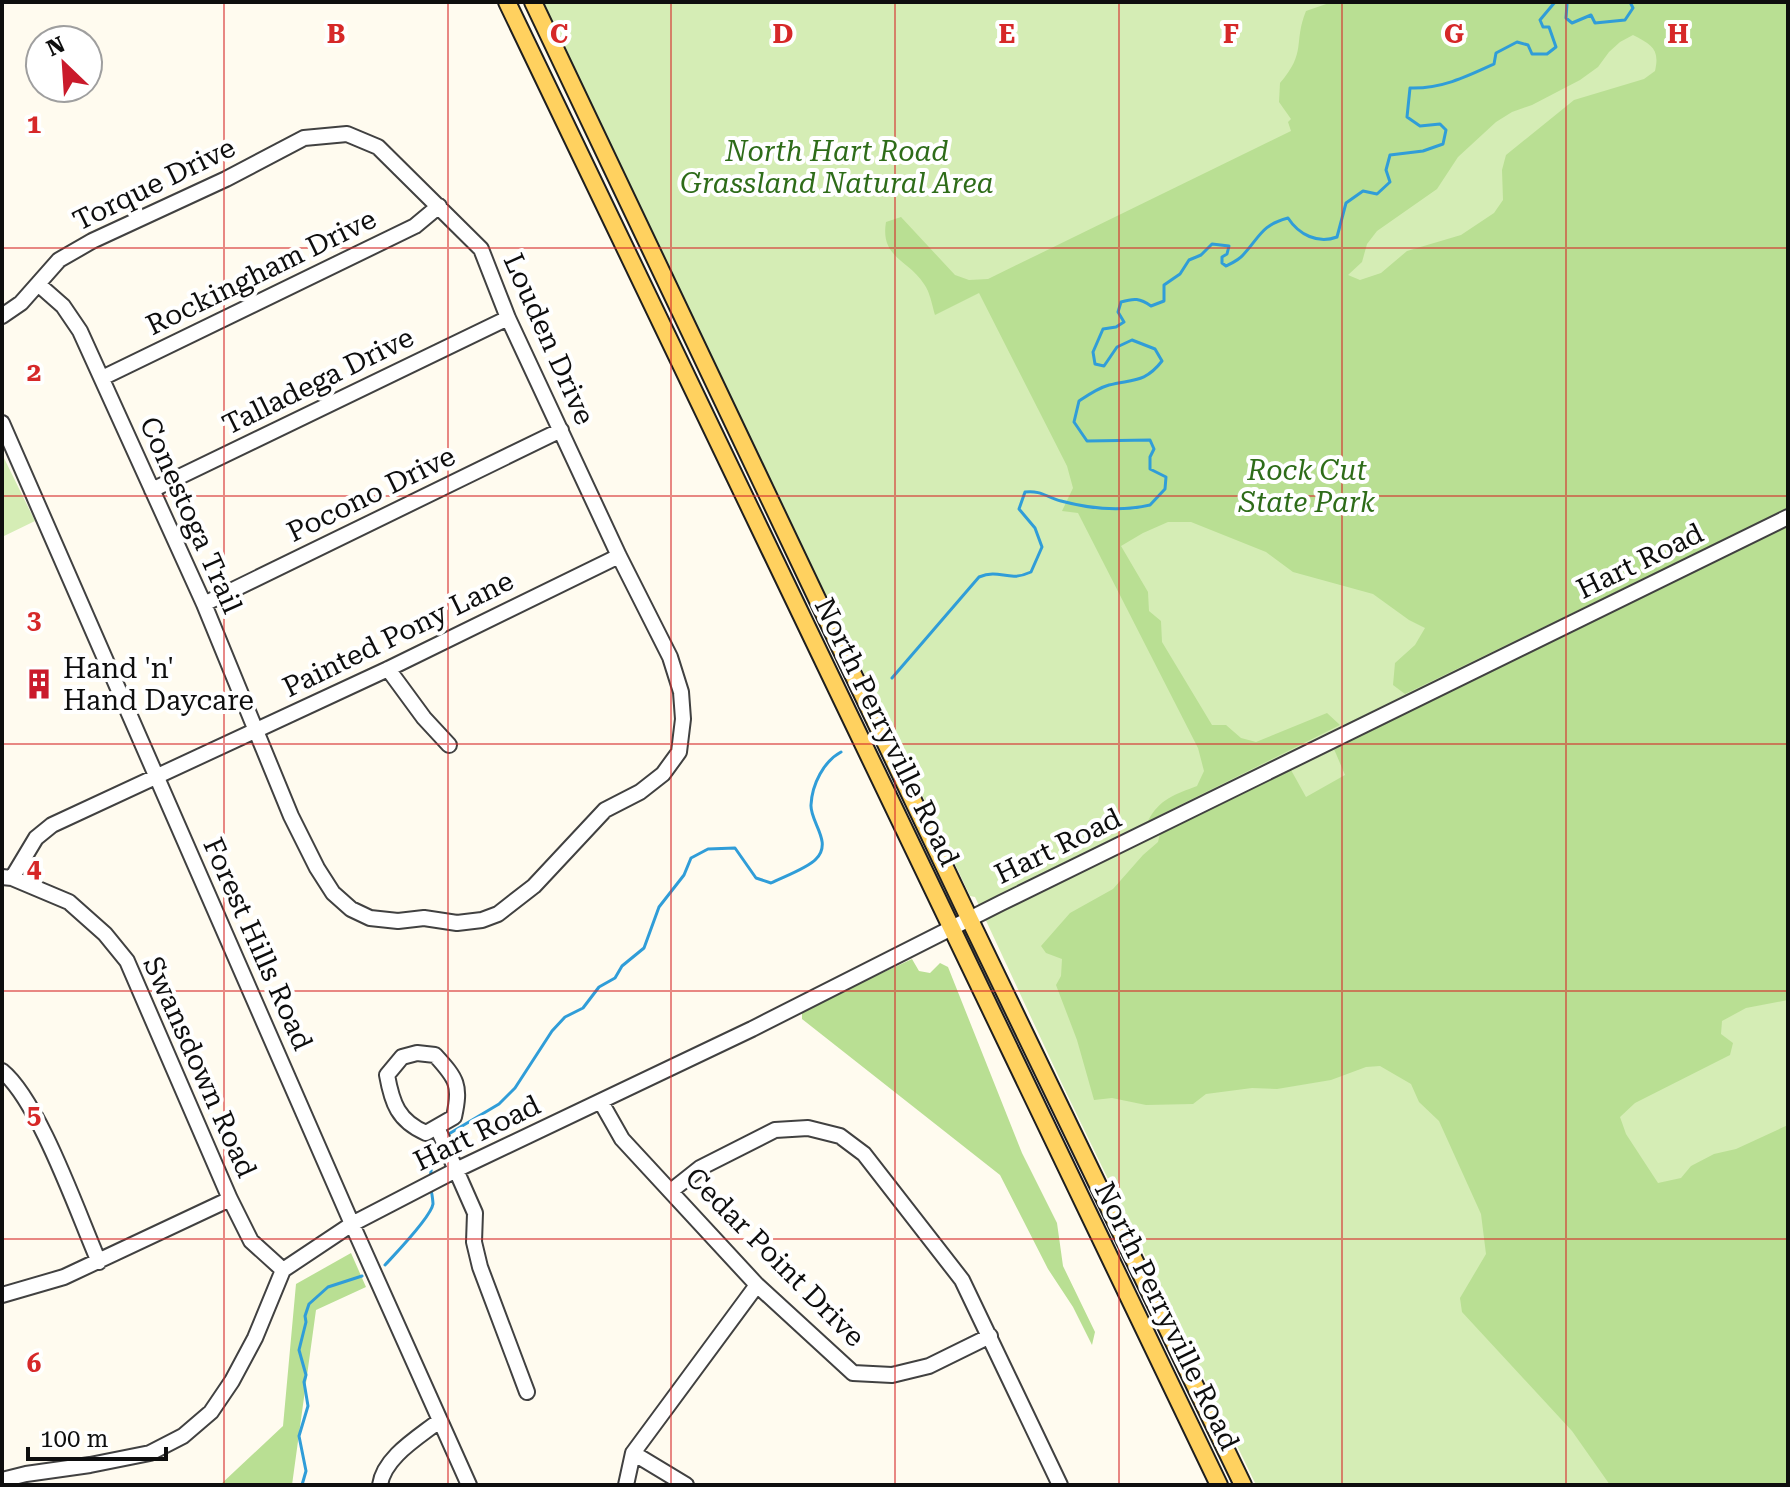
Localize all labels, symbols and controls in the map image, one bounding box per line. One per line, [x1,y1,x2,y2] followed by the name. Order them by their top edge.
[327,19,345,49] text: B
[550,19,568,49] text: C
[773,19,793,49] text: D
[999,19,1015,49] text: E
[1223,19,1239,49] text: F
[1444,19,1464,49] text: G
[1667,19,1689,49] text: H
[24,24,104,104] north arrow
[43,31,69,61] text: N
[27,109,41,139] text: 1
[68,131,240,237] street label: Torque Drive
[680,135,994,200] park label: North Hart Road Grassland Natural Area
[141,202,381,342] street label: Rockingham Drive
[497,248,601,430] street label: Louden Drive
[217,321,419,441] street label: Talladega Drive
[27,357,41,387] text: 2
[133,412,249,619] street label: Conestoga Trail
[282,439,460,549] street label: Pocono Drive
[1238,454,1376,519] park label: Rock Cut State Park
[1571,516,1709,606] street label: Hart Road
[277,564,519,704] street label: Painted Pony Lane
[808,593,966,871] street label: North Perryville Road
[27,605,41,635] text: 3
[63,652,254,717] place label: Hand 'n' Hand Daycare
[22,667,56,701] building icon: Hand 'n' Hand Daycare
[989,801,1127,891] street label: Hart Road
[196,833,320,1055] street label: Forest Hills Road
[27,853,42,883] text: 4
[136,951,264,1183] street label: Swansdown Road
[408,1088,546,1178] street label: Hart Road
[27,1100,41,1130] text: 5
[679,1161,871,1353] street label: Cedar Point Drive
[1088,1177,1246,1455] street label: North Perryville Road
[27,1348,41,1378] text: 6
[28,1411,166,1461] scale bar
[40,1425,108,1453] text: 100 m

